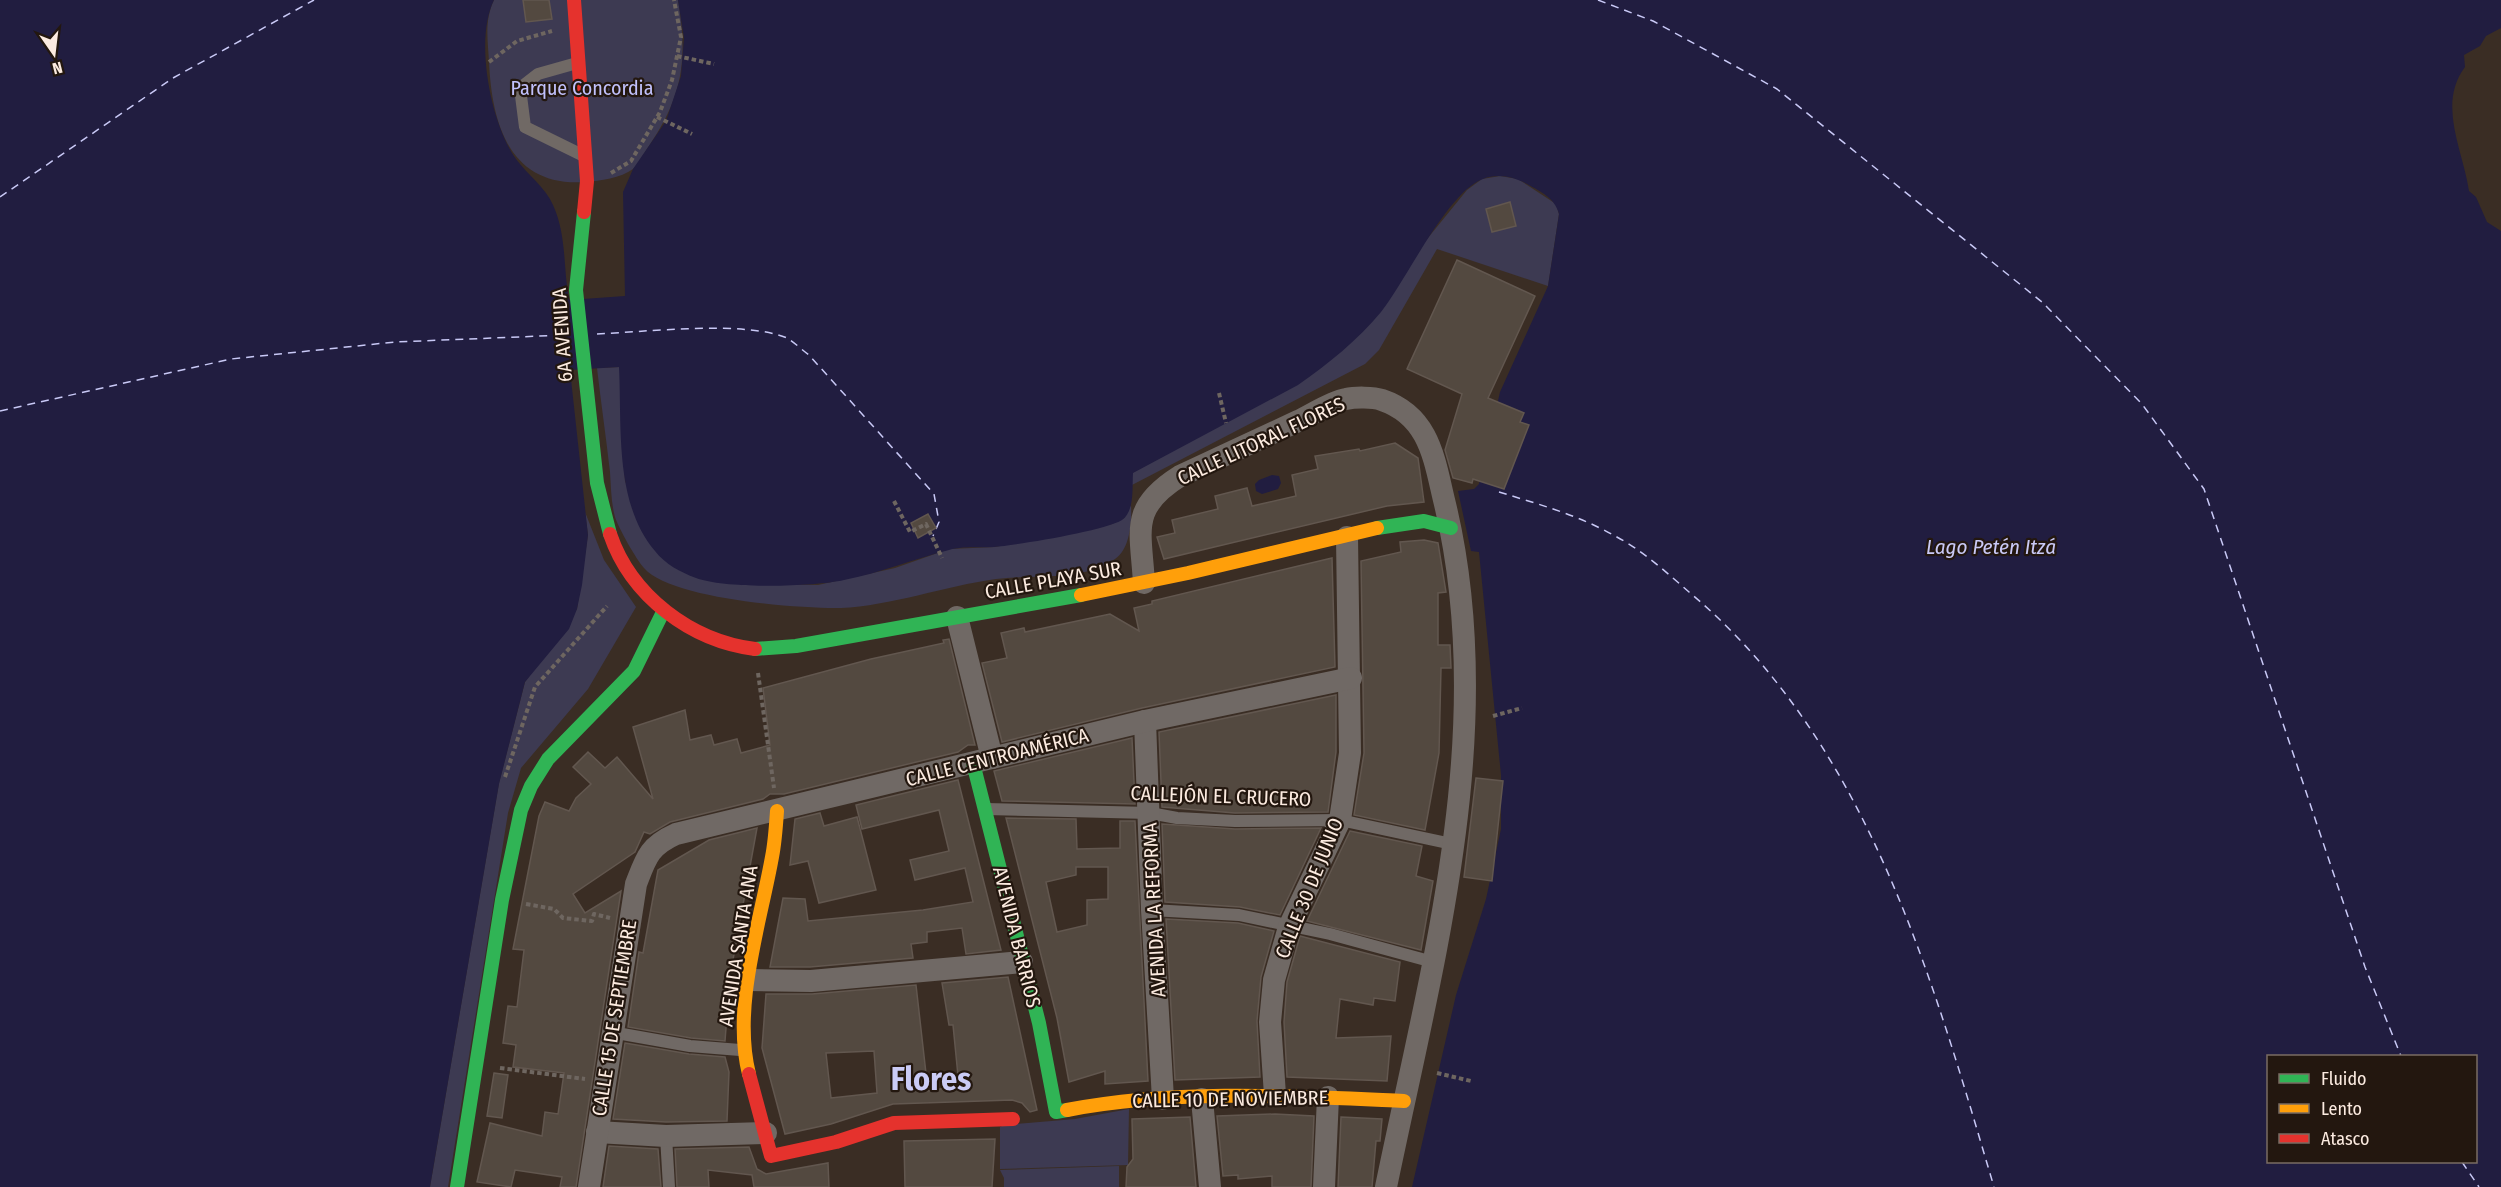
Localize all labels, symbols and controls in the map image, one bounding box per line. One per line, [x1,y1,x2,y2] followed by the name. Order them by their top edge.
[24,24,84,84] north arrow
[51,58,64,78] text: N
[511,76,653,100] park label: Parque Concordia
[547,287,577,383] street label: 6A AVENIDA
[1173,392,1349,490] street label: CALLE LITORAL FLORES
[1926,534,2056,560] water label: Lago Petén Itzá
[983,556,1123,604] street label: CALLE PLAYA SUR
[903,723,1091,791] street label: CALLE CENTROAMÉRICA
[1130,781,1312,811] street label: CALLEJÓN EL CRUCERO
[1270,814,1348,962] street label: CALLE 30 DE JUNIO
[1137,822,1171,998] street label: AVENIDA LA REFORMA
[713,863,763,1028] street label: AVENIDA SANTA ANA
[988,864,1046,1010] street label: AVENIDA BARRIOS
[587,918,641,1118] street label: CALLE 15 DE SEPTIEMBRE
[2267,1055,2477,1163] legend
[891,1060,971,1098] district label: Flores
[2321,1068,2367,1090] text: Fluido
[1132,1085,1328,1113] street label: CALLE 10 DE NOVIEMBRE
[2321,1098,2362,1120] text: Lento
[2321,1128,2369,1150] text: Atasco

